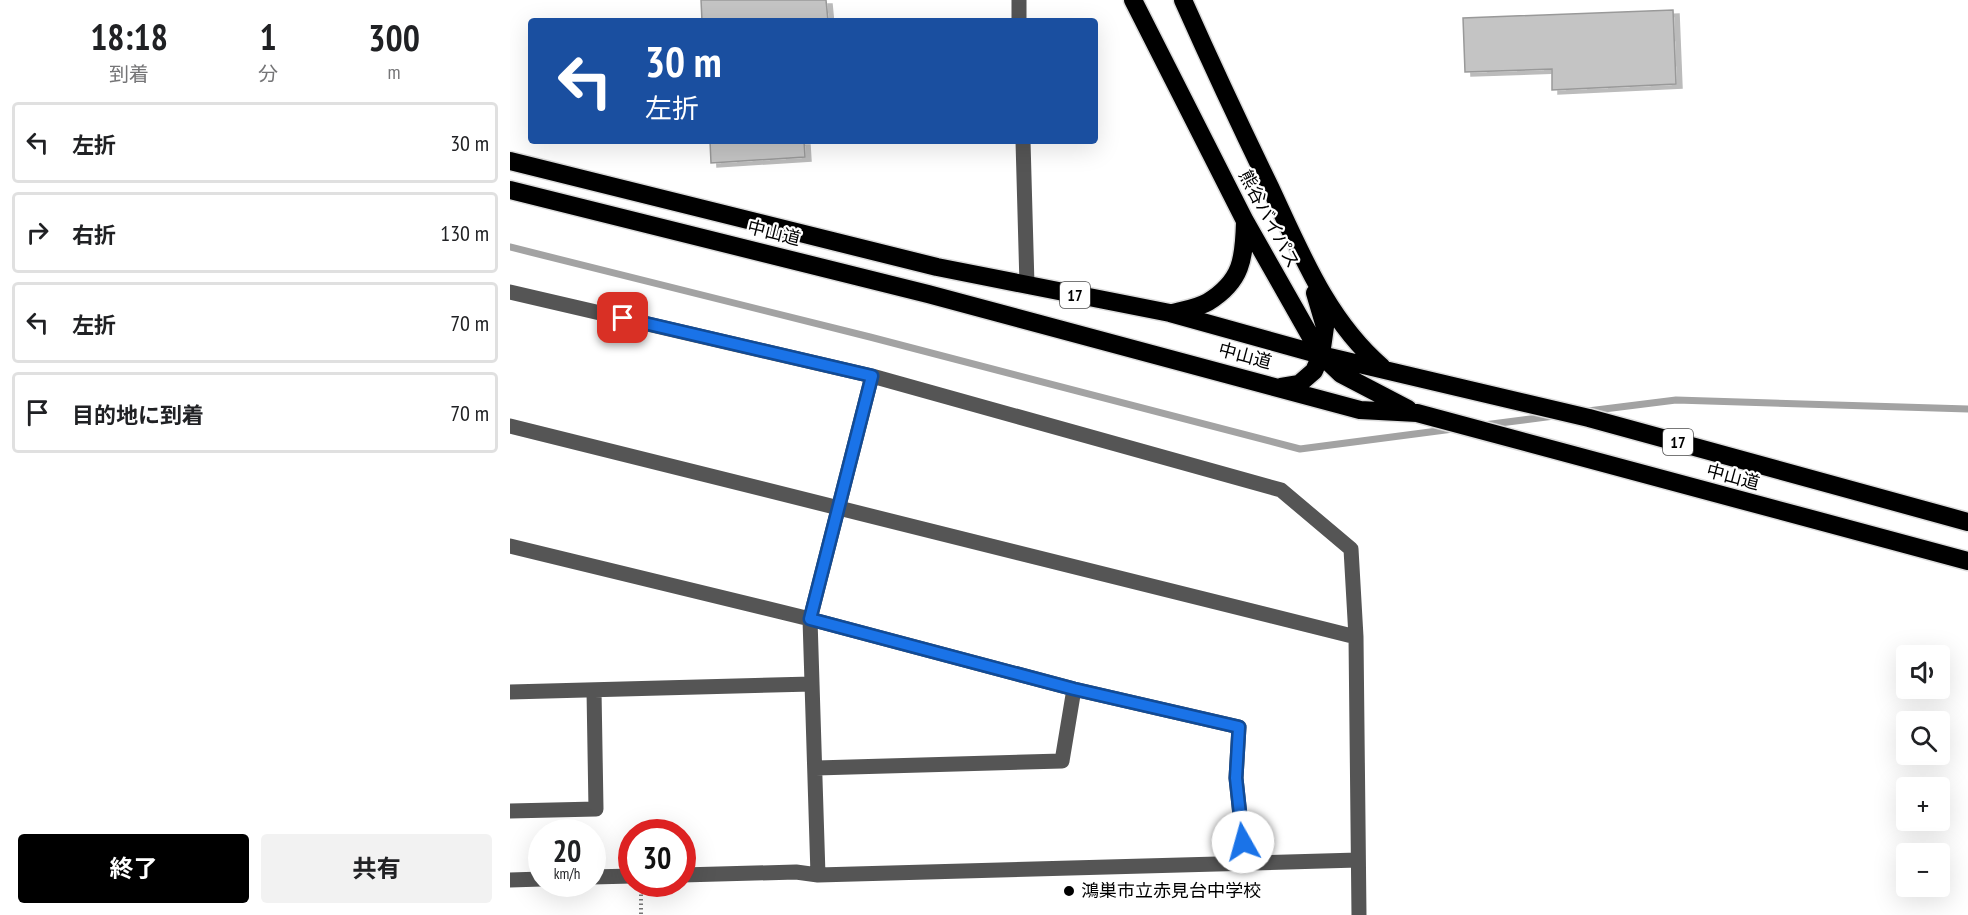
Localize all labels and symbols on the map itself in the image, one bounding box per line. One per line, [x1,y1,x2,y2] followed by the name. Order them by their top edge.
[1234,166,1305,272] street label: 熊谷バイパス
[745,215,803,250] street label: 中山道
[1060,282,1090,308] road number: 17
[597,292,648,343] pin
[1216,337,1274,374] street label: 中山道
[1663,429,1693,455] road number: 17
[1704,458,1762,495] street label: 中山道
[1211,810,1275,874] position arrow
[618,819,696,897] speed limit sign: 30
[1081,879,1261,902] place label: 鴻巣市立赤見台中学校
[1062,884,1076,898] marker: 鴻巣市立赤見台中学校

